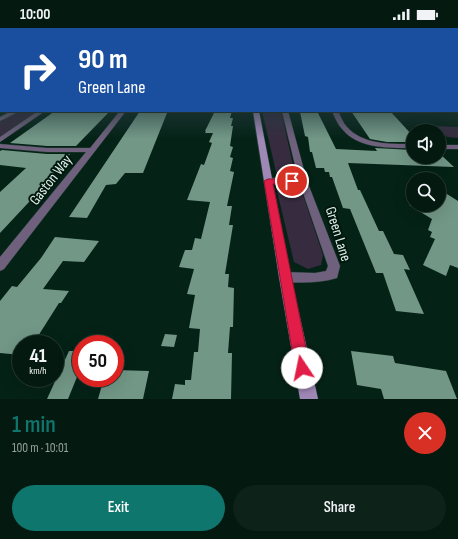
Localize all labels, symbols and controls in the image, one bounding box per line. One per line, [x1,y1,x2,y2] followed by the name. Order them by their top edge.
[20,5,50,24] text: 10:00
[78,43,128,76] text: 90 m
[12,44,64,96] icon: right
[78,77,145,98] text: Green Lane
[406,124,446,212] map controls
[406,124,446,164] button: sound
[25,151,77,209] street label: Gaston Way
[275,164,309,198] pin
[281,170,303,192] icon: arrive
[406,172,446,212] button: search
[321,204,355,264] street label: Green Lane
[72,335,124,387] speed limit sign: 50
[29,344,47,368] text: 41
[281,347,323,389] position arrow
[29,365,47,377] text: km/h
[12,410,56,439] text: 1 min
[404,412,446,454] button: close
[12,440,68,456] text: 100 m · 10:01
[12,485,225,531] button: Exit
[233,485,446,531] button: Share

